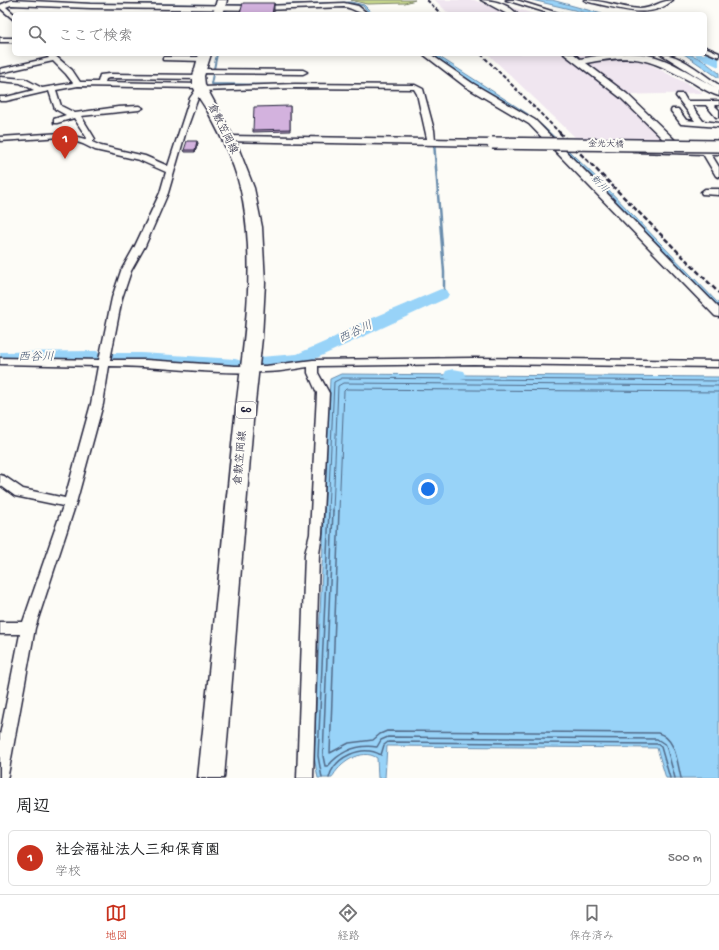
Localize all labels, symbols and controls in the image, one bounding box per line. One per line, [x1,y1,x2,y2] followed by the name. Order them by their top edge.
[12,12,707,56] search box
[26,23,48,45] icon: search
[58,28,133,46] text: ここで検索
[205,101,240,156] street label: 倉敷笠岡線
[52,126,78,159] pin: 1
[588,139,624,151] street label: 金光大橋
[588,173,610,195] water label: 新川
[336,318,375,347] water label: 西谷川
[18,350,54,365] water label: 西谷川
[236,402,256,418] road number: 60
[232,430,249,486] street label: 倉敷笠岡線
[418,479,438,499] your location
[16,798,50,818] text: 周辺
[55,842,220,860] text: 社会福祉法人三和保育園
[27,851,33,866] text: 1
[668,851,702,866] text: 500 m
[55,865,81,880] text: 学校
[105,902,127,943] tab: 地図
[337,902,359,943] tab: 経路
[570,902,614,943] tab: 保存済み

